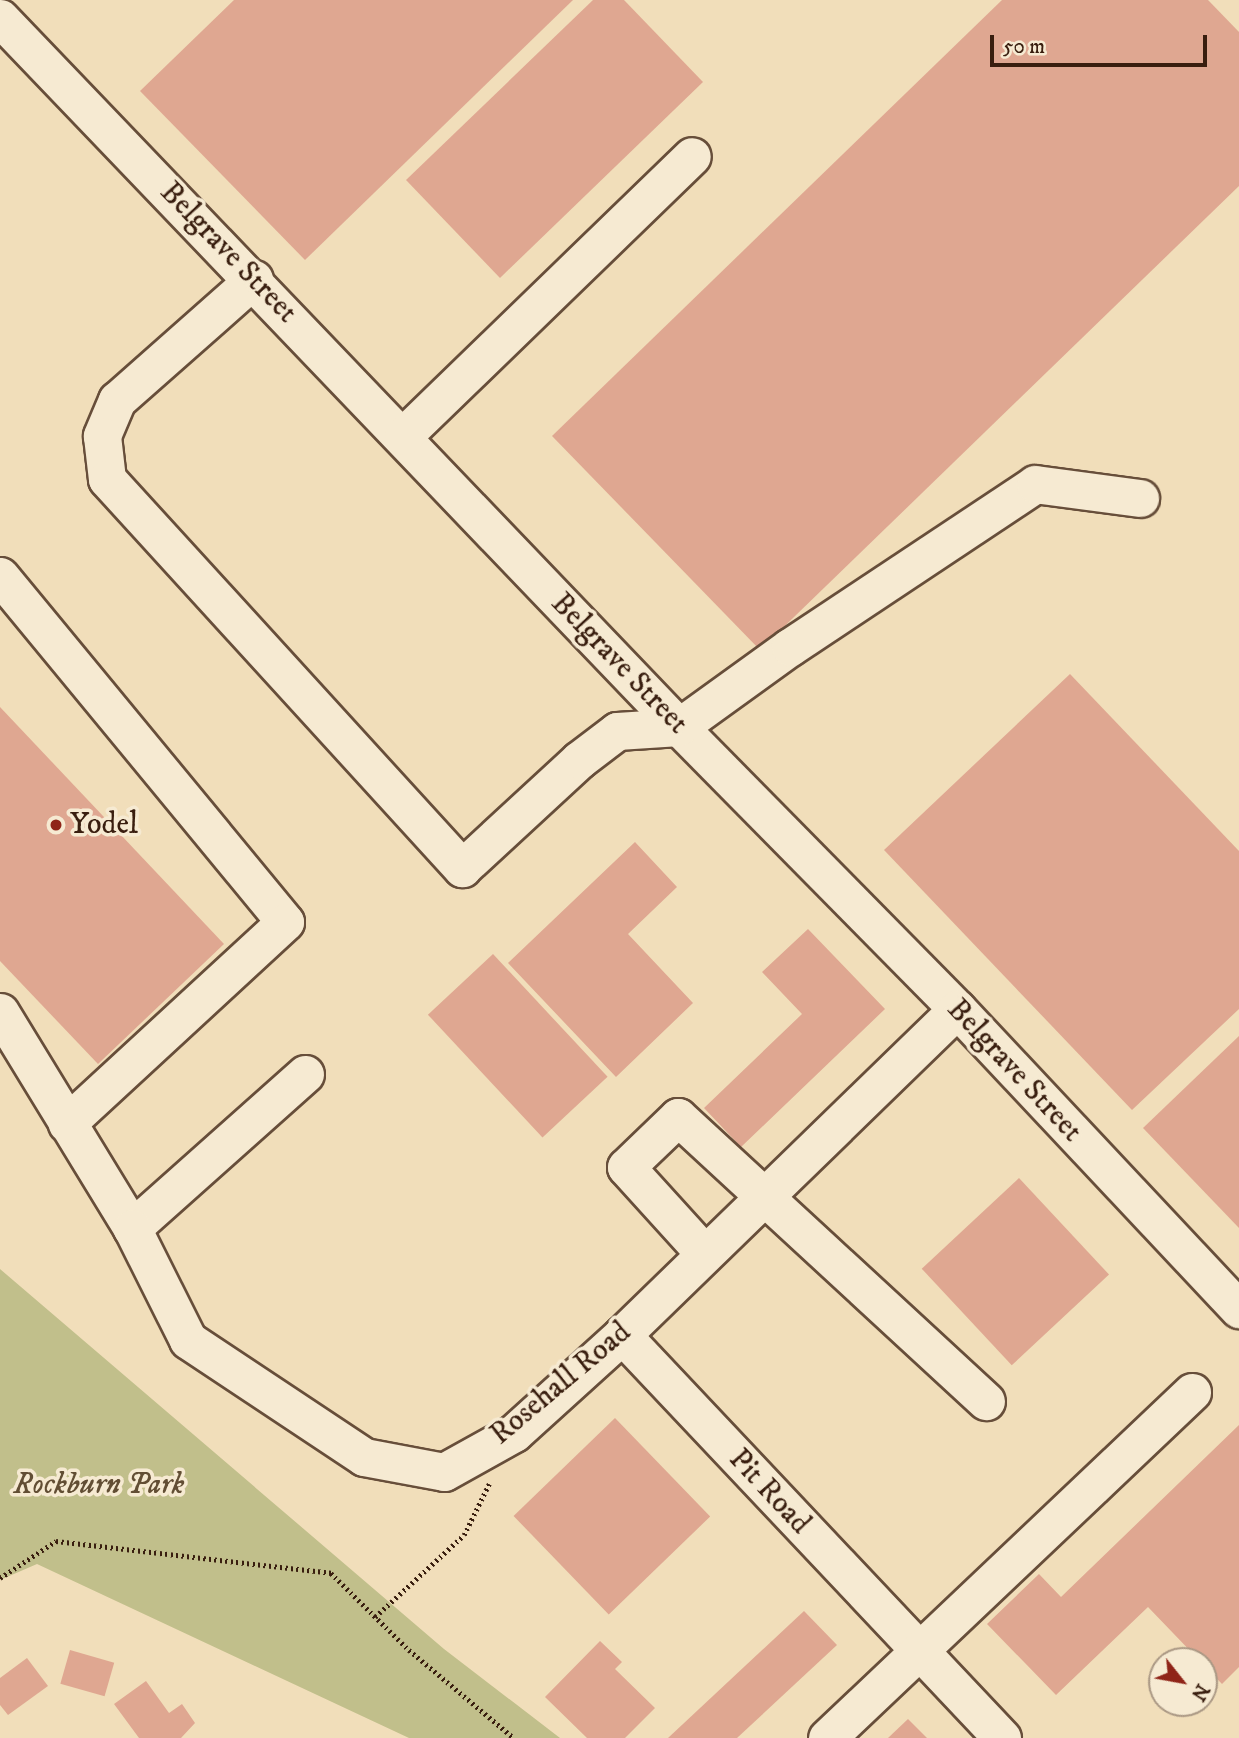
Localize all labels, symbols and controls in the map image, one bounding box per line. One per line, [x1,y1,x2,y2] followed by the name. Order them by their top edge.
[994,21,1211,65] scale bar
[1003,34,1045,60] text: 50 m
[152,175,304,331] street label: Belgrave Street
[543,586,695,742] street label: Belgrave Street
[70,807,138,843] place label: Yodel
[48,817,64,833] marker: Yodel
[939,992,1089,1150] street label: Belgrave Street
[484,1315,638,1453] street label: Rosehall Road
[721,1442,817,1542] street label: Pit Road
[14,1467,184,1503] park label: Rockburn Park
[1148,1647,1218,1717] north arrow
[1186,1679,1214,1705] text: N

